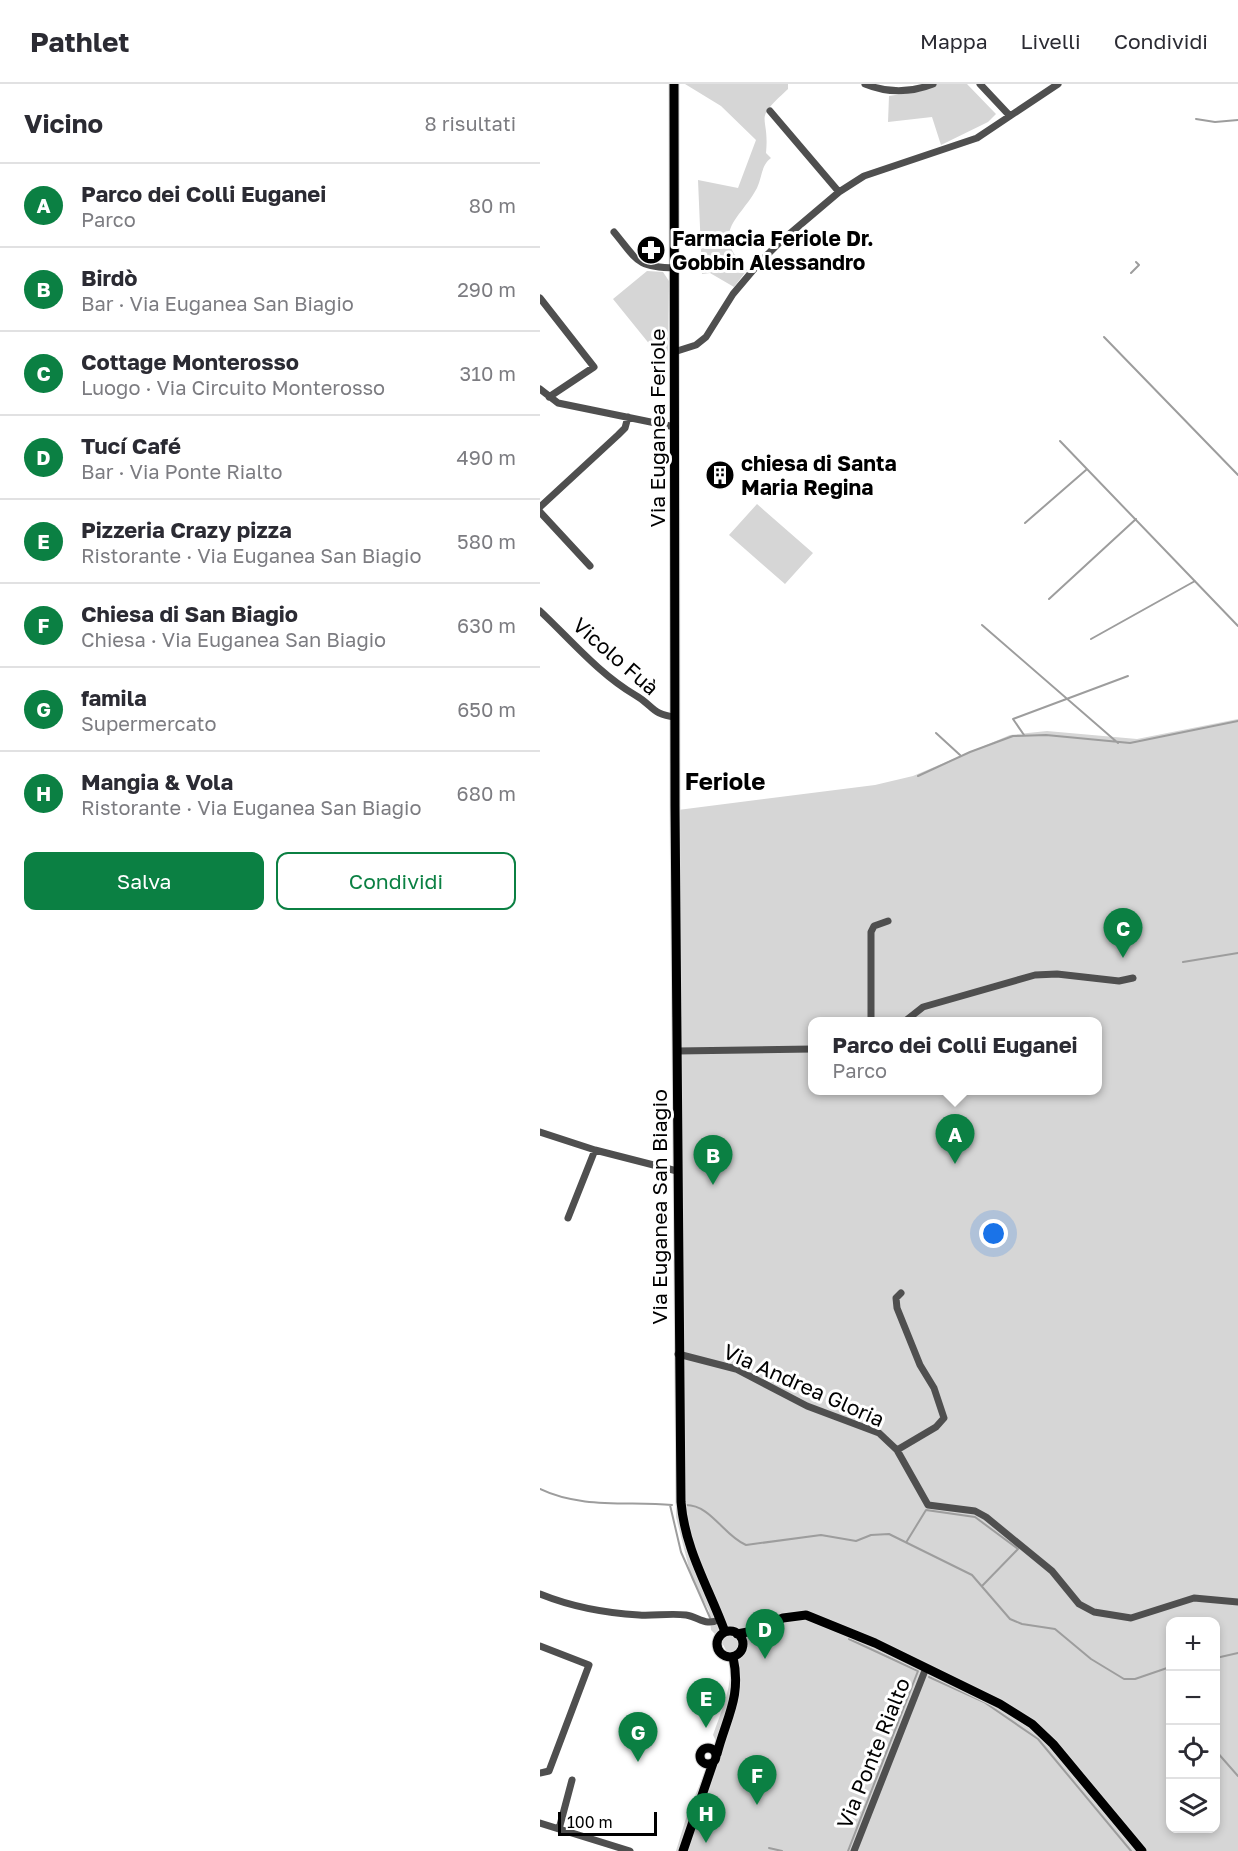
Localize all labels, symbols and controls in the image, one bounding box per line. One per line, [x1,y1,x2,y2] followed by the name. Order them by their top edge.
[30,25,130,58] text: Pathlet
[920,28,988,54] text: Mappa
[1021,28,1081,54] text: Livelli
[1114,28,1208,54] text: Condividi
[24,108,103,139] text: Vicino
[424,111,516,135] text: 8 risultati
[81,180,326,207] text: Parco dei Colli Euganei
[36,193,51,217] text: A
[469,193,516,217] text: 80 m
[81,207,136,231] text: Parco
[672,225,874,275] place label: Farmacia Feriole Dr. Gobbin Alessandro
[635,234,667,266] pharmacy icon: Farmacia Feriole Dr. Gobbin Alessandro
[81,264,138,291] text: Birdò
[36,277,51,301] text: B
[457,277,516,301] text: 290 m
[81,291,354,315] text: Bar · Via Euganea San Biagio
[644,329,670,527] street label: Via Euganea Feriole
[81,348,299,375] text: Cottage Monterosso
[36,361,51,385] text: C
[460,361,516,385] text: 310 m
[81,375,385,399] text: Luogo · Via Circuito Monterosso
[81,432,181,459] text: Tucí Café
[36,445,51,469] text: D
[457,445,516,469] text: 490 m
[741,450,897,500] place label: chiesa di Santa Maria Regina
[81,459,282,483] text: Bar · Via Ponte Rialto
[704,459,736,491] building icon: chiesa di Santa Maria Regina
[81,516,292,543] text: Pizzeria Crazy pizza
[37,529,50,553] text: E
[457,529,516,553] text: 580 m
[81,543,421,567] text: Ristorante · Via Euganea San Biagio
[81,600,298,627] text: Chiesa di San Biagio
[568,612,664,700] street label: Vicolo Fuà
[38,613,49,637] text: F
[457,613,516,637] text: 630 m
[81,627,386,651] text: Chiesa · Via Euganea San Biagio
[81,684,147,711] text: famila
[36,697,51,721] text: G
[457,697,516,721] text: 650 m
[81,711,217,735] text: Supermercato
[685,766,765,795] district label: Feriole
[81,768,233,795] text: Mangia & Vola
[36,781,51,805] text: H
[457,781,516,805] text: 680 m
[81,795,421,819] text: Ristorante · Via Euganea San Biagio
[24,852,264,910] button: Salva
[276,852,516,910] button: Condividi
[1104,908,1142,958] pin: C
[808,1017,1102,1095] popup
[832,1031,1078,1058] text: Parco dei Colli Euganei
[832,1058,887,1082] text: Parco
[646,1089,672,1325] street label: Via Euganea San Biagio
[936,1114,974,1164] pin: A
[694,1136,732,1185] pin: B
[979,1219,1008,1248] your location
[719,1338,889,1432] street label: Via Andrea Gloria
[746,1610,784,1659] pin: D
[1166,1617,1220,1833] map controls
[1166,1617,1220,1671] button: +
[1166,1671,1220,1725] button: −
[831,1674,915,1832] street label: Via Ponte Rialto
[686,1678,726,1728] pin: E
[618,1712,658,1762] pin: G
[1166,1725,1220,1779] button: locate
[738,1756,776,1805] pin: F
[1166,1779,1220,1833] button: layers
[686,1794,726,1843] pin: H
[558,1809,657,1836] scale bar
[567,1812,613,1832] text: 100 m

